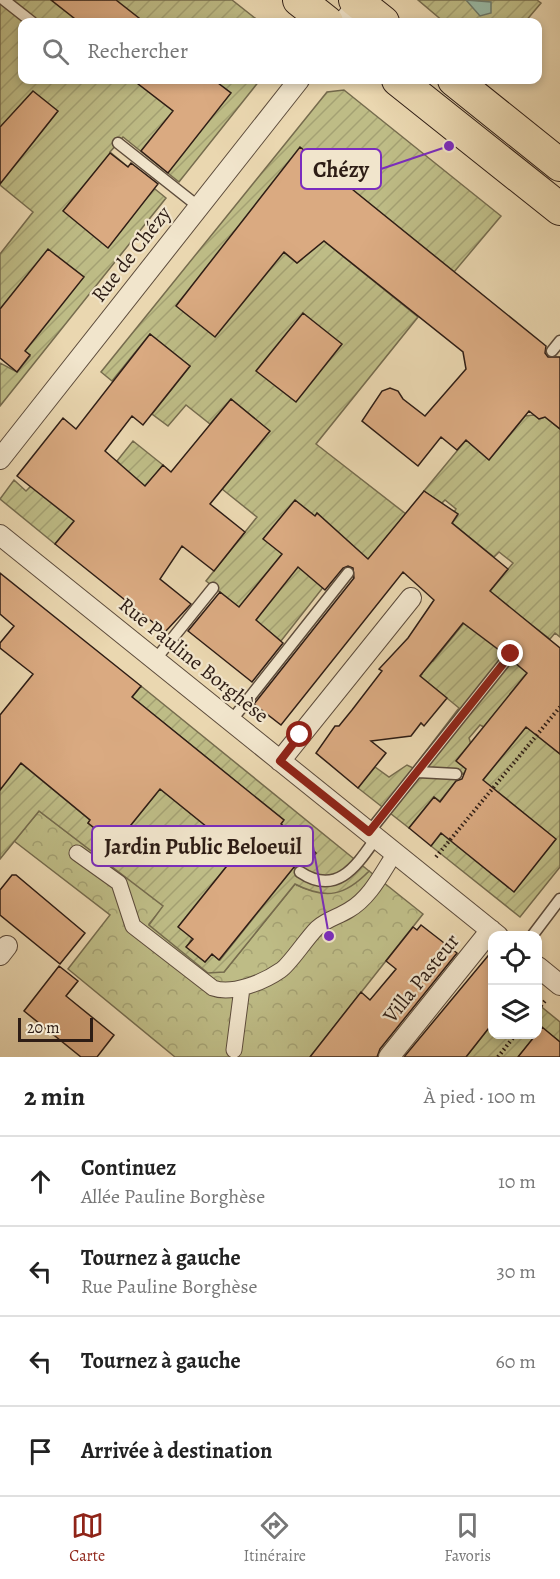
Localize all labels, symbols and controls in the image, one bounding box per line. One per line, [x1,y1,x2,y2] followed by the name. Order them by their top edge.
[18,18,542,84] search box
[39,35,72,68] icon: search
[87,36,188,66] text: Rechercher
[301,149,381,189] callout: Chézy
[313,155,370,185] text: Chézy
[85,200,178,308] street label: Rue de Chézy
[113,591,275,729] street label: Rue Pauline Borghèse
[497,640,523,666] route end
[286,721,312,747] route start
[92,826,313,866] callout: Jardin Public Beloeuil
[104,832,302,862] text: Jardin Public Beloeuil
[376,928,466,1029] street label: Villa Pasteur
[488,931,542,1039] map controls
[488,931,542,985] button: locate
[488,985,542,1039] button: layers
[18,1015,93,1042] scale bar
[27,1017,60,1039] text: 20 m
[24,1079,85,1114] text: 2 min
[424,1083,536,1110] text: À pied · 100 m
[81,1153,176,1183] text: Continuez
[24,1165,57,1198] icon: ahead
[498,1168,536,1195] text: 10 m
[81,1183,265,1210] text: Allée Pauline Borghèse
[81,1243,241,1273] text: Tournez à gauche
[24,1255,57,1288] icon: left
[496,1258,536,1285] text: 30 m
[81,1273,258,1300] text: Rue Pauline Borghèse
[24,1345,57,1378] icon: left
[81,1346,241,1376] text: Tournez à gauche
[496,1348,536,1375] text: 60 m
[24,1435,57,1468] icon: arrive
[81,1436,272,1466] text: Arrivée à destination
[69,1509,105,1567] tab: Carte
[243,1509,306,1567] tab: Itinéraire
[444,1509,491,1567] tab: Favoris

